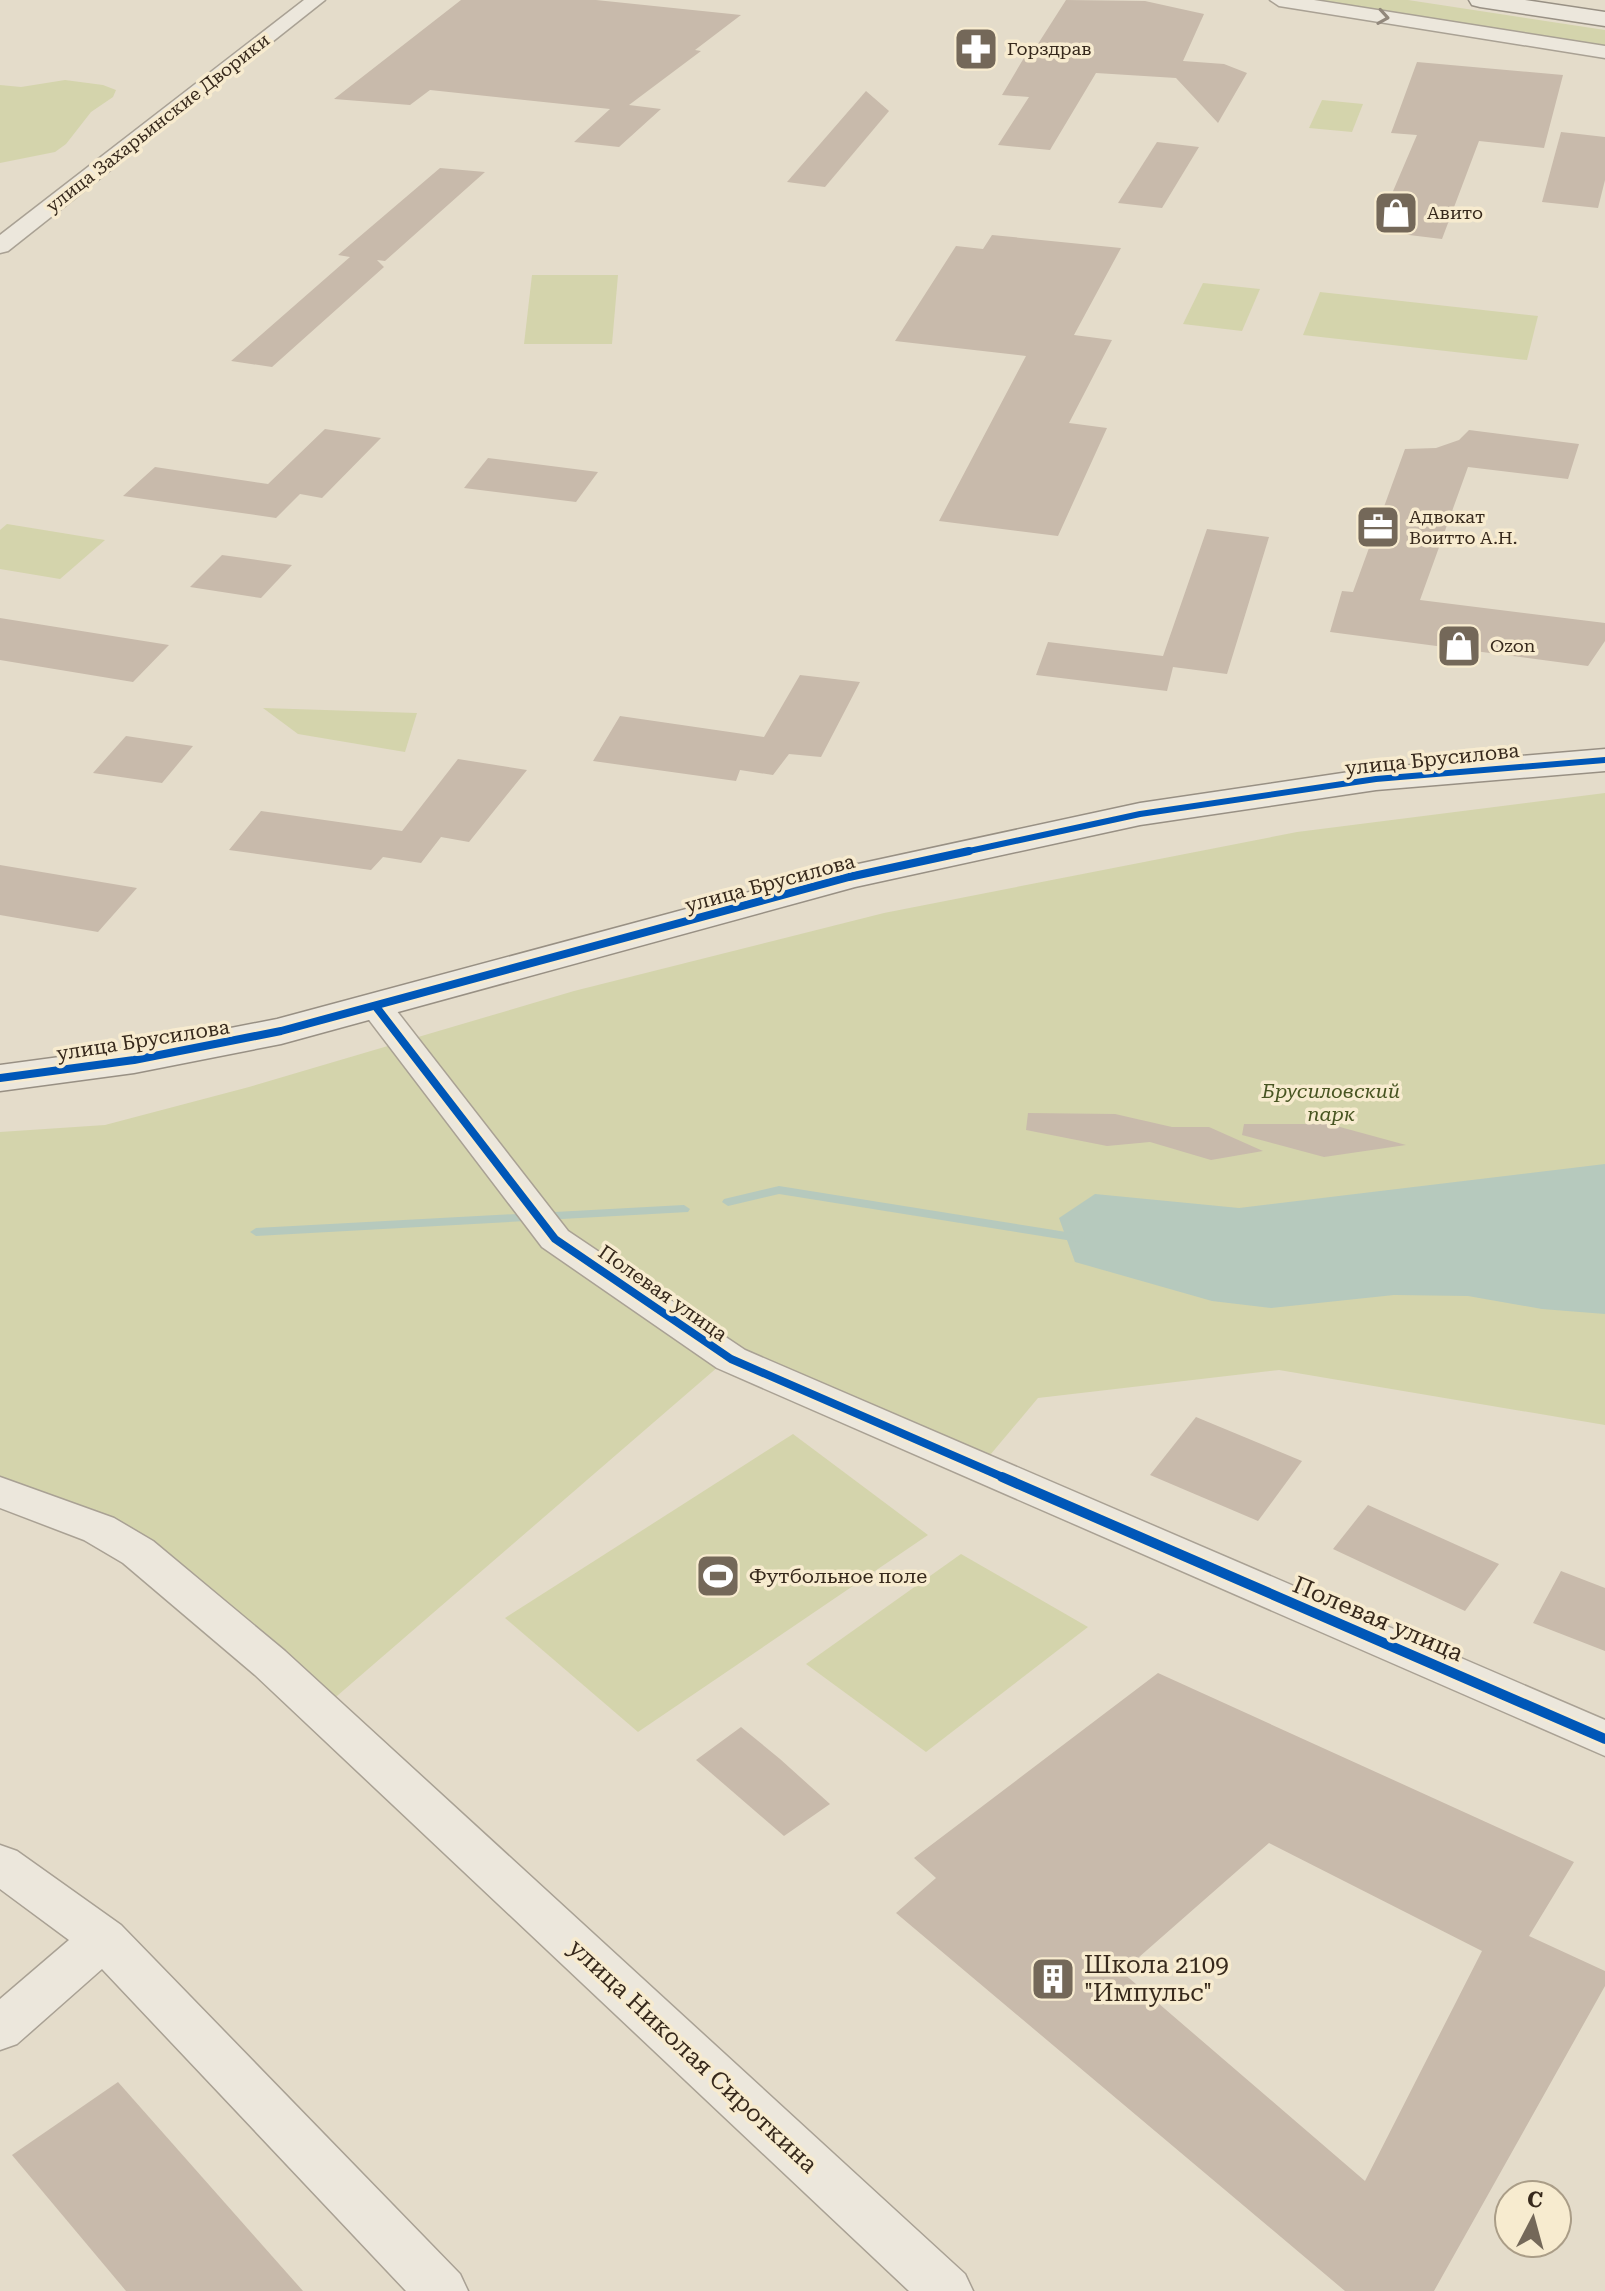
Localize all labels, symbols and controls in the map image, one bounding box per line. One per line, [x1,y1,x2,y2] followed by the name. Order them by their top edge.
[1376,8,1390,25] one-way arrow
[952,25,1000,73] pharmacy icon: Горздрав
[42,29,273,216] street label: улица Захарьинские Дворики
[1007,38,1092,59] place label: Горздрав
[1372,189,1420,237] shop icon: Авито
[1427,202,1483,223] place label: Авито
[1354,503,1402,551] office icon: Адвокат Воитто А.Н.
[1409,506,1517,548] place label: Адвокат Воитто А.Н.
[1435,622,1483,670] shop icon: Ozon
[1490,635,1536,656] place label: Ozon
[1344,738,1520,780] street label: улица Брусилова
[682,849,858,917] street label: улица Брусилова
[55,1014,231,1066] street label: улица Брусилова
[1261,1079,1400,1126] park label: Брусиловский парк
[594,1240,732,1346] street label: Полевая улица
[694,1552,742,1600] sports icon: Футбольное поле
[749,1564,927,1588] place label: Футбольное поле
[1289,1571,1467,1667] street label: Полевая улица
[563,1933,823,2179] street label: улица Николая Сироткина
[1084,1951,1229,2007] place label: Школа 2109 "Импульс"
[1029,1955,1077,2003] building icon: Школа 2109 "Импульс"
[1493,2179,1573,2259] north arrow
[1526,2186,1544,2213] text: С

